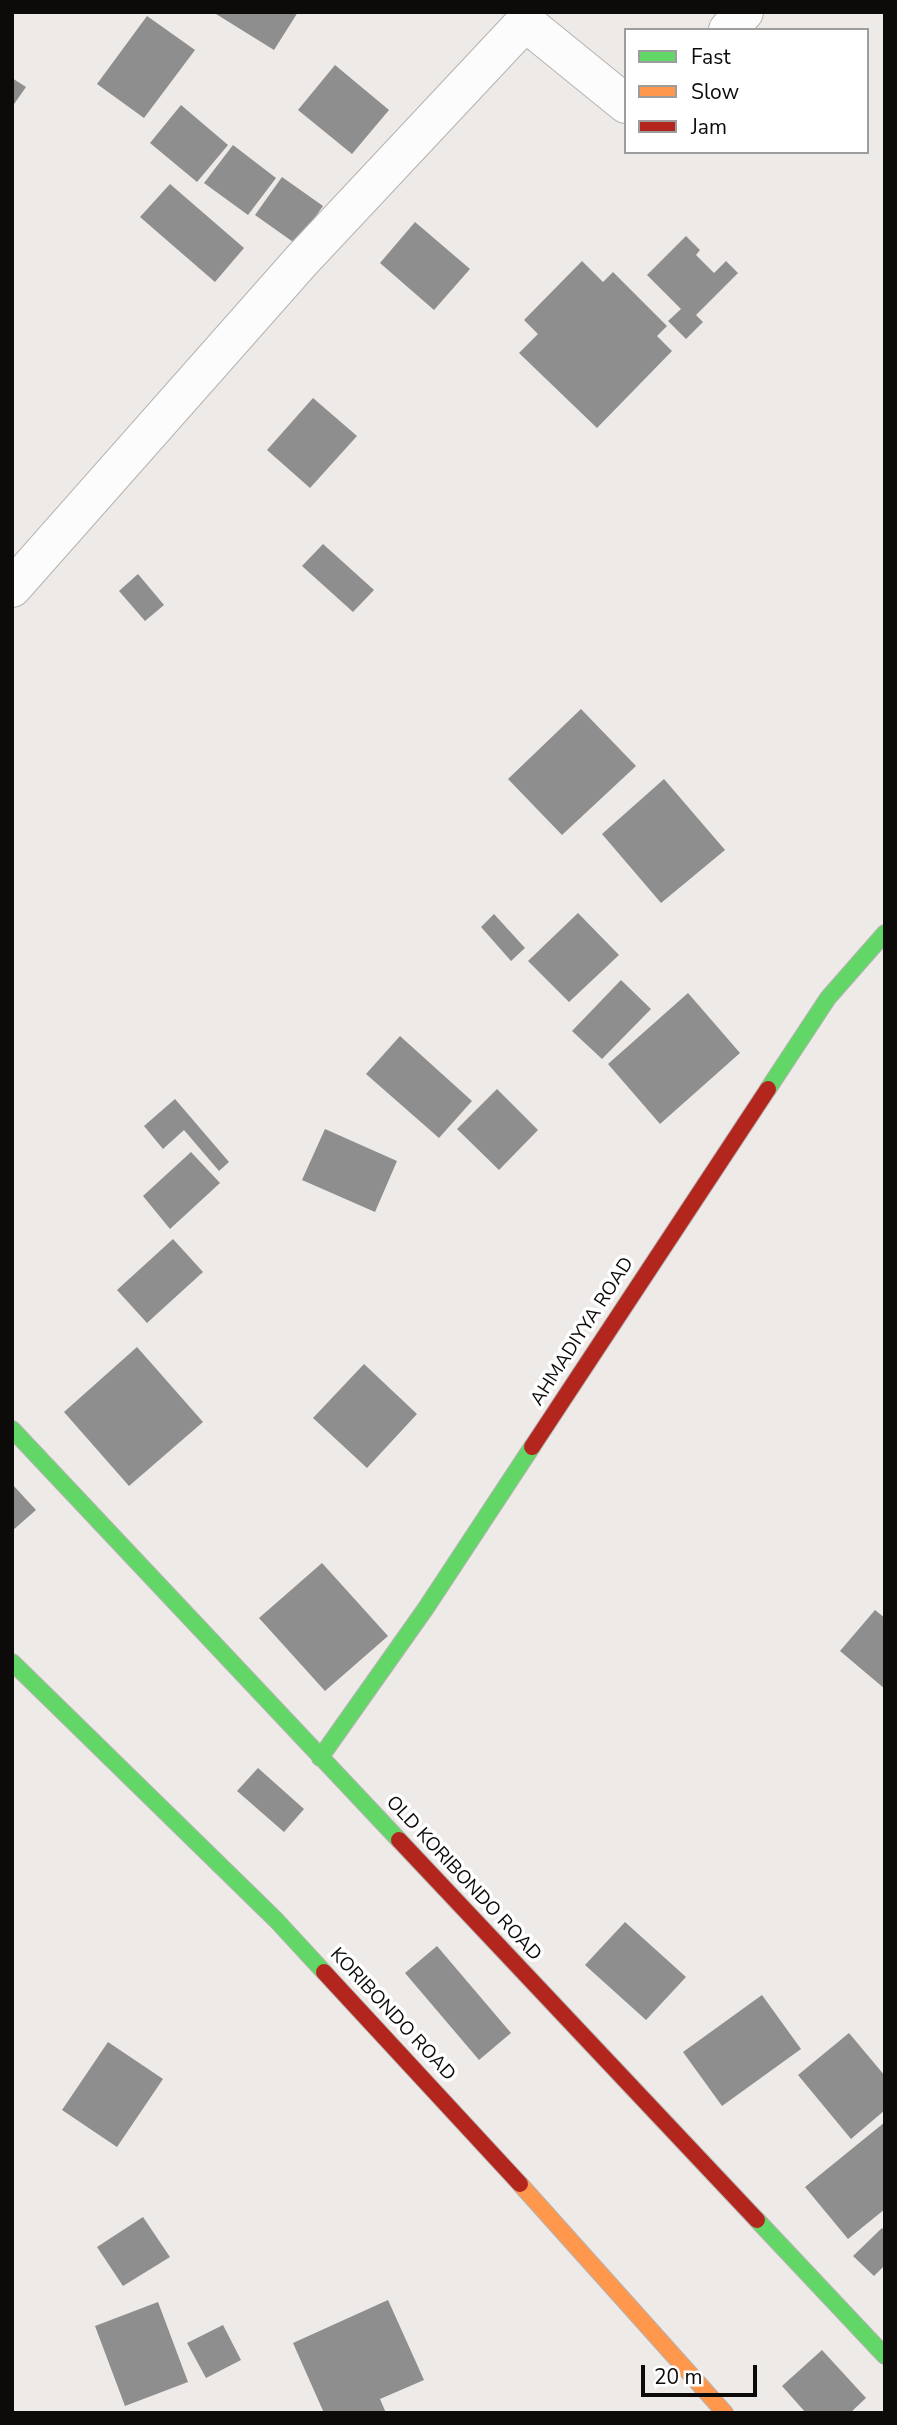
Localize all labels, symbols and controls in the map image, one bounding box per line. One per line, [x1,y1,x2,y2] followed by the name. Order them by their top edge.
[624,28,869,154] legend
[691,43,731,71] text: Fast
[691,78,739,106] text: Slow
[691,113,727,141] text: Jam
[526,1253,640,1411] street label: AHMADIYYA ROAD
[381,1792,545,1966] street label: OLD KORIBONDO ROAD
[325,1944,459,2086] street label: KORIBONDO ROAD
[645,2352,760,2396] scale bar
[654,2363,703,2391] text: 20 m

